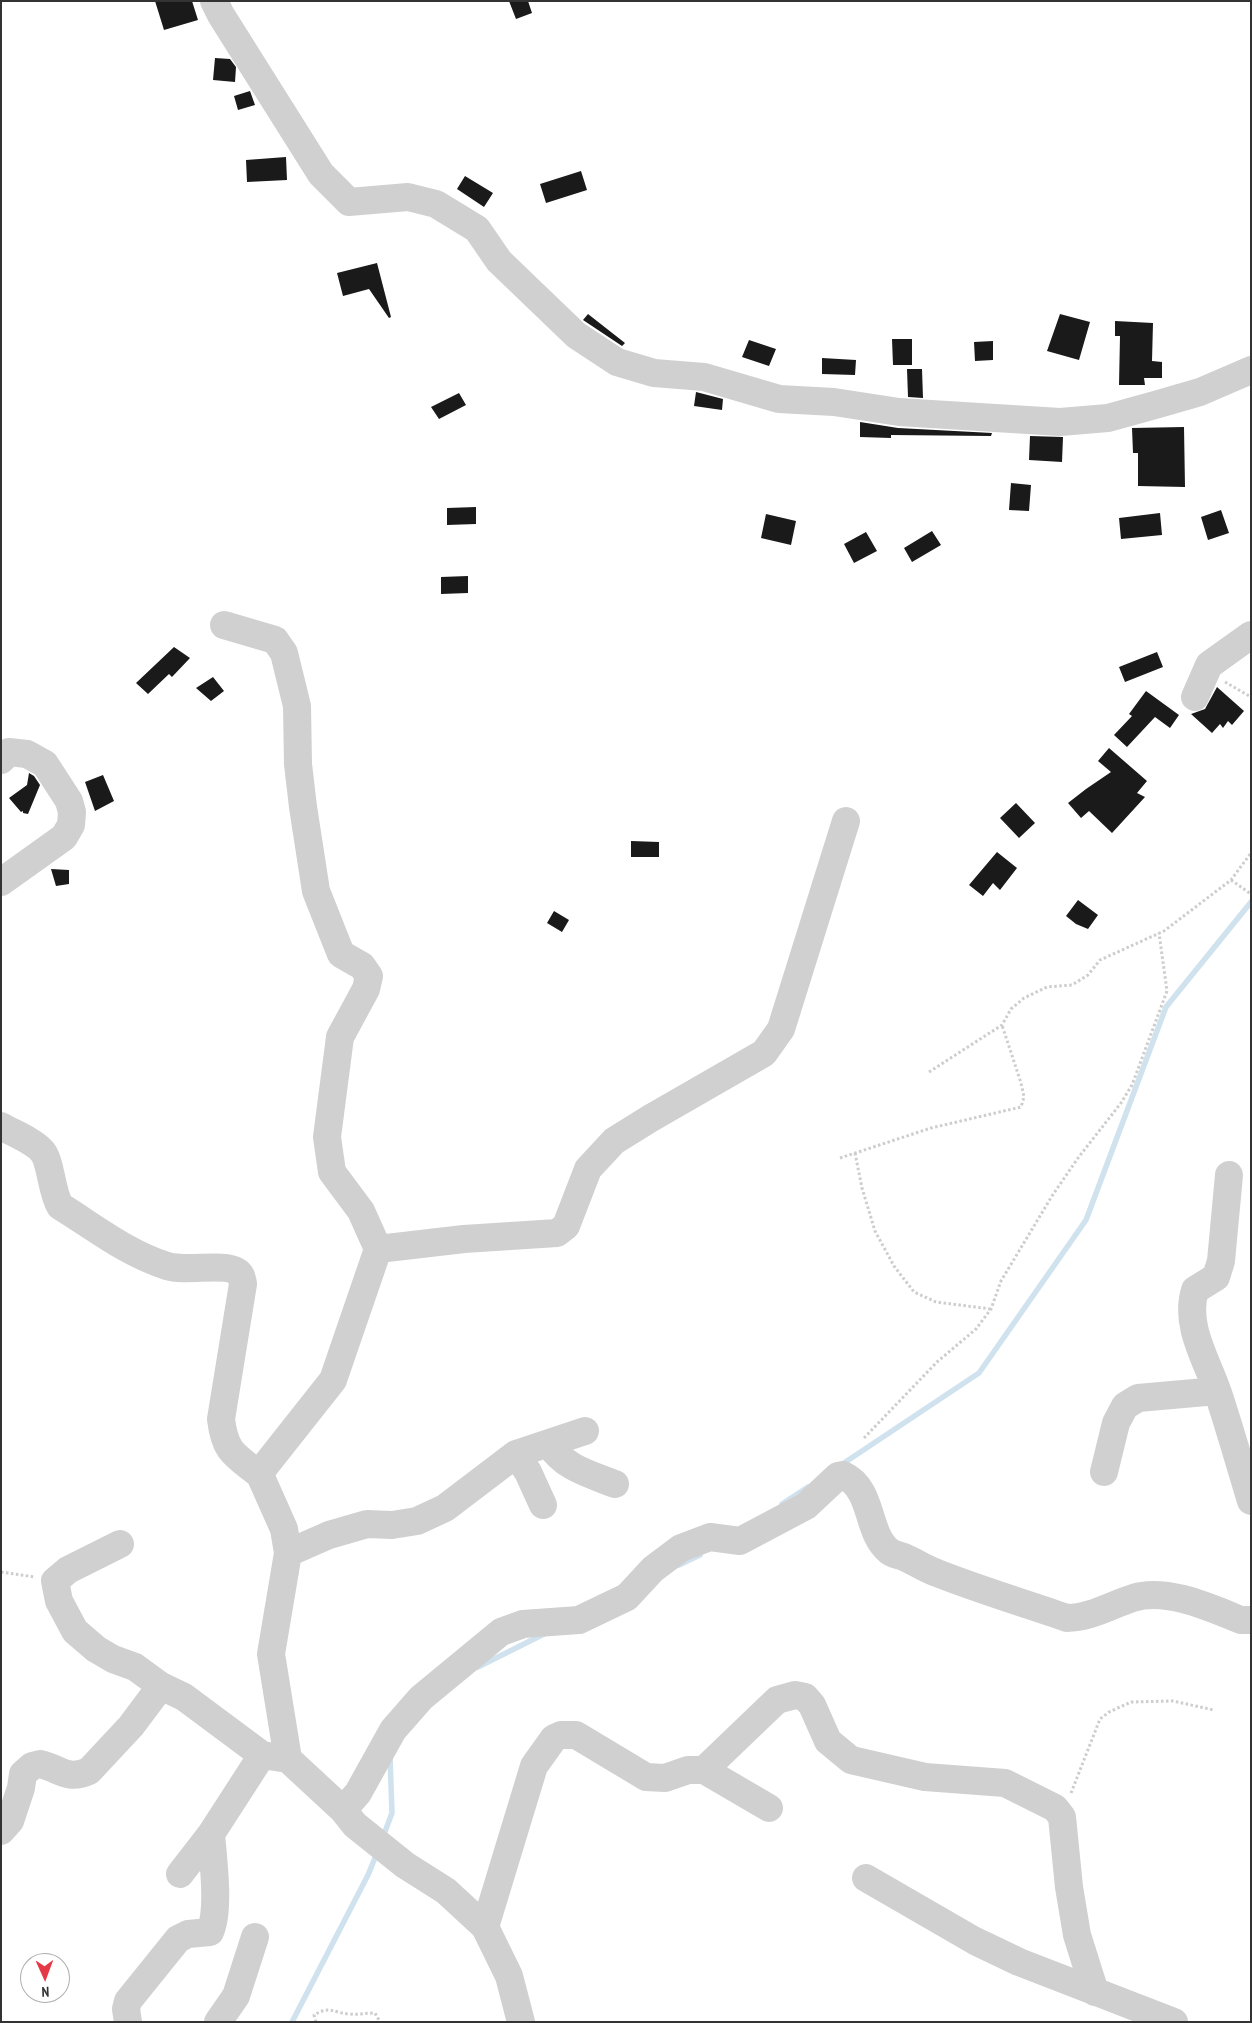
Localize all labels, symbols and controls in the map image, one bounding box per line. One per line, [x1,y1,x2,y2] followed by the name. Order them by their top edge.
[20,1953,70,2003] north arrow
[41,1983,50,2001] text: N

